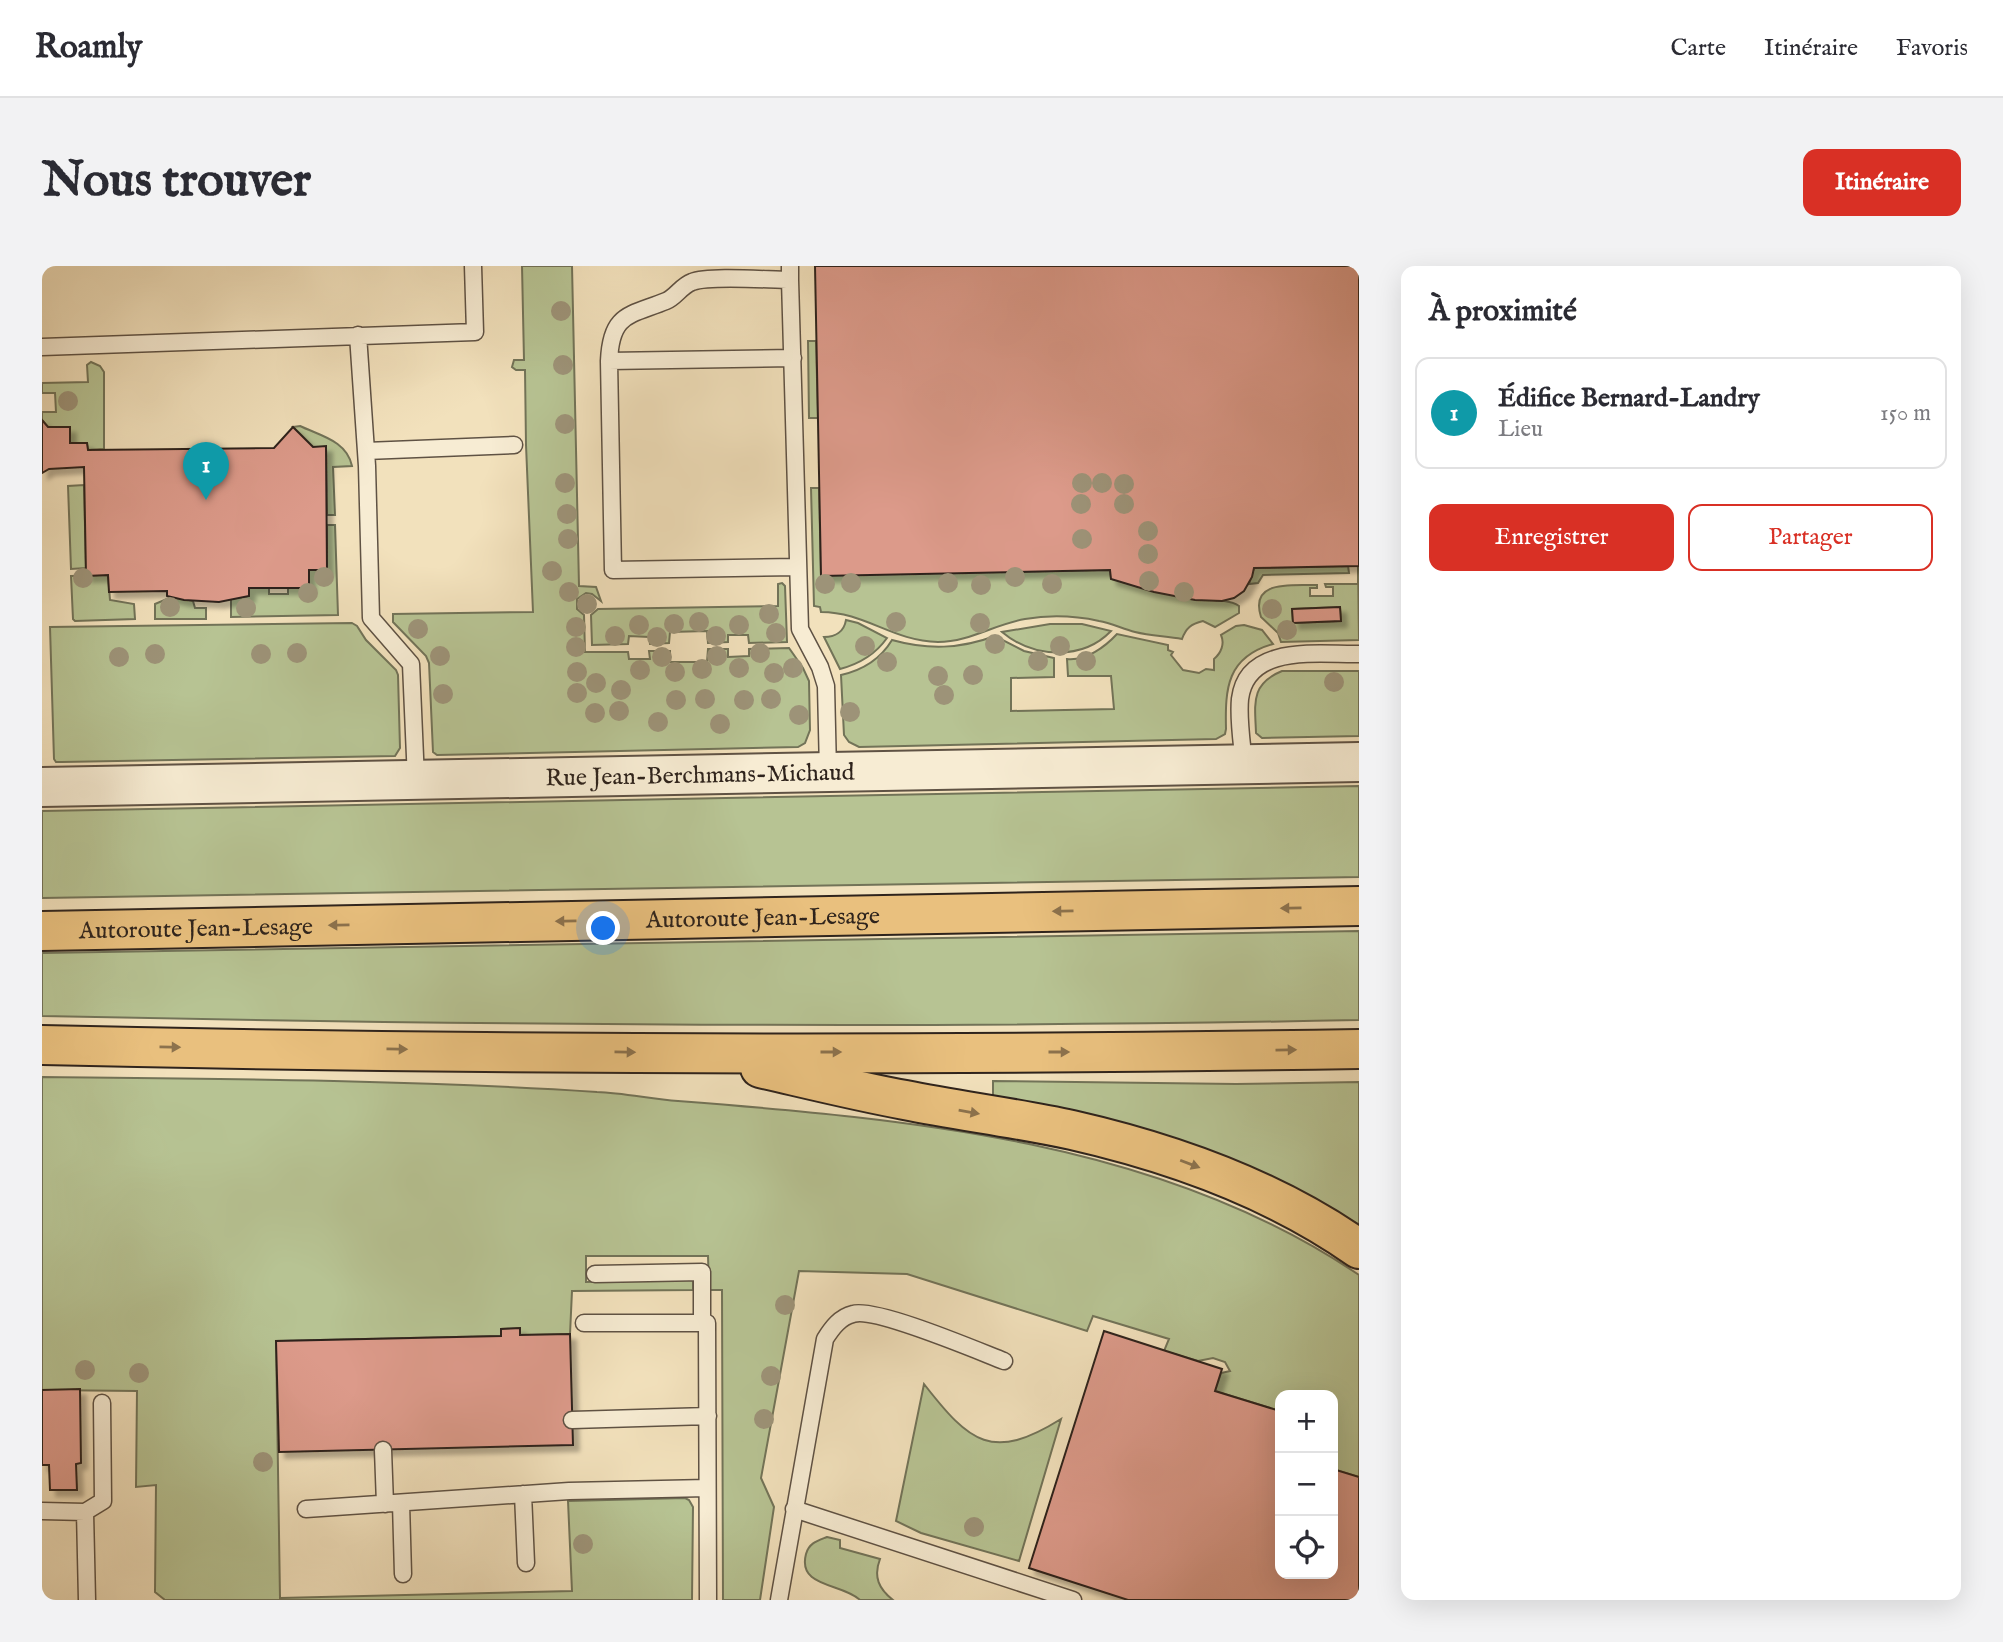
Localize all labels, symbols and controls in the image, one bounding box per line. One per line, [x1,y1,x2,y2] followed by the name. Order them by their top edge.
[35,27,142,69] text: Roamly
[1670,33,1726,64] text: Carte
[1764,33,1858,64] text: Itinéraire
[1896,33,1968,64] text: Favoris
[1803,149,1961,216] button: Itinéraire
[42,151,311,213] text: Nous trouver
[1429,293,1577,331] text: À proximité
[1498,382,1760,415] text: Édifice Bernard-Landry
[1450,399,1458,428] text: 1
[1880,399,1931,428] text: 150 m
[1498,415,1543,444] text: Lieu
[183,442,229,500] pin: 1
[1429,504,1674,571] button: Enregistrer
[1688,504,1933,571] button: Partager
[545,758,855,794] street label: Rue Jean-Berchmans-Michaud
[645,901,880,937] street label: Autoroute Jean-Lesage
[1280,902,1302,913] one-way arrow
[1052,905,1074,917] one-way arrow
[586,911,620,945] your location
[78,912,313,947] street label: Autoroute Jean-Lesage
[555,915,577,927] one-way arrow
[328,919,350,931] one-way arrow
[159,1041,181,1053] one-way arrow
[386,1044,408,1055] one-way arrow
[1276,1045,1298,1056] one-way arrow
[614,1046,636,1058] one-way arrow
[821,1046,843,1058] one-way arrow
[1048,1046,1070,1058] one-way arrow
[958,1106,980,1117] one-way arrow
[1180,1159,1201,1170] one-way arrow
[1275,1390,1338,1579] map controls
[1275,1390,1338,1453] button: +
[1275,1453,1338,1516] button: −
[1275,1516,1338,1579] button: locate

